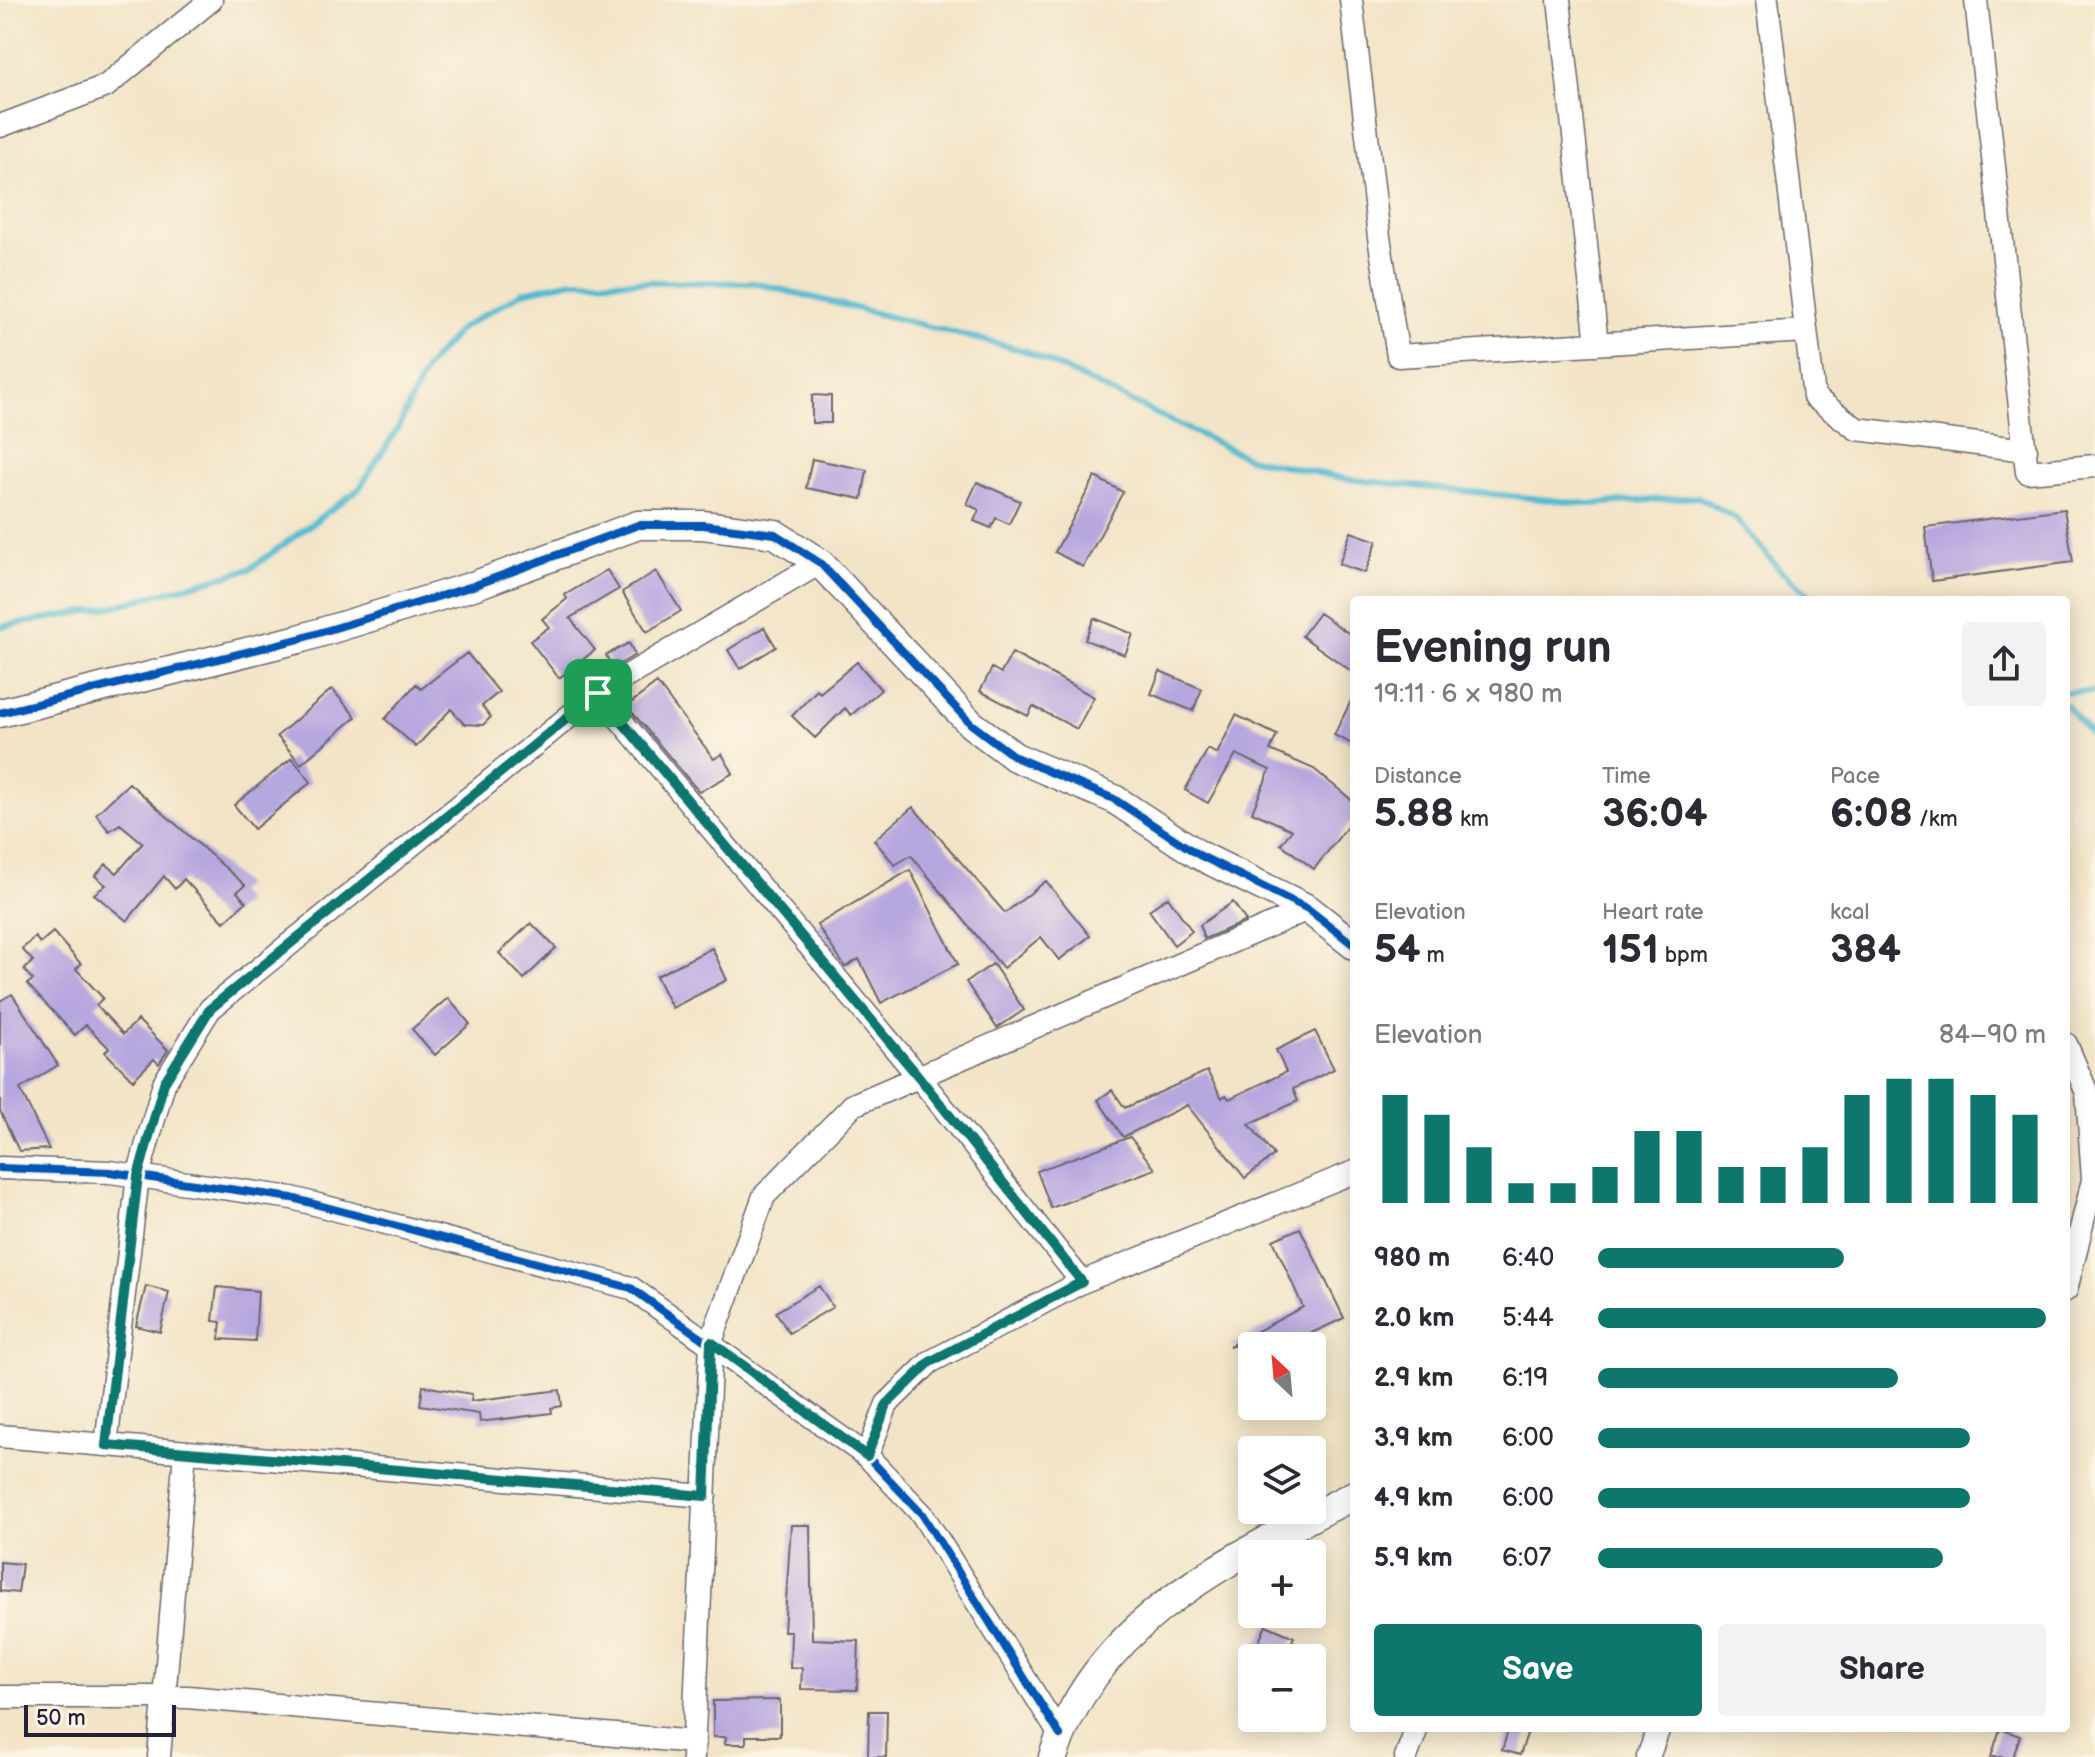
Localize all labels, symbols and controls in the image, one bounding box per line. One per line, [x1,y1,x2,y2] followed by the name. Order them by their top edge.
[1374,622,1611,675] text: Evening run
[1962,622,2046,706] button: share
[564,659,632,727] pin
[576,671,620,715] icon: arrive
[1374,679,1563,710] text: 19:11 · 6 × 980 m
[1374,763,1462,790] text: Distance
[1602,763,1651,790] text: Time
[1830,763,1880,790] text: Pace
[1374,790,1454,838] text: 5.88
[1602,790,1708,838] text: 36:04
[1830,790,1913,838] text: 6:08
[1454,806,1489,833] text: km
[1913,806,1958,833] text: /km
[1374,899,1466,926] text: Elevation
[1602,899,1704,926] text: Heart rate
[1830,899,1869,926] text: kcal
[1374,926,1421,974] text: 54
[1602,926,1659,974] text: 151
[1830,926,1901,974] text: 384
[1421,942,1445,969] text: m
[1659,942,1708,969] text: bpm
[1374,1020,1482,1051] text: Elevation
[1939,1020,2046,1051] text: 84–90 m
[1374,1243,1450,1274] text: 980 m
[1502,1243,1554,1274] text: 6:40
[1374,1303,1454,1334] text: 2.0 km
[1502,1303,1554,1334] text: 5:44
[1238,1332,1326,1420] north arrow
[1238,1332,1326,1732] map controls
[1374,1363,1453,1394] text: 2.9 km
[1502,1363,1548,1394] text: 6:19
[1374,1423,1453,1454] text: 3.9 km
[1502,1423,1554,1454] text: 6:00
[1238,1436,1326,1524] button: layers
[1374,1483,1453,1514] text: 4.9 km
[1502,1483,1554,1514] text: 6:00
[1238,1540,1326,1628] button: +
[1374,1543,1453,1574] text: 5.9 km
[1502,1543,1551,1574] text: 6:07
[1374,1624,1702,1716] button: Save
[1718,1624,2046,1716] button: Share
[1238,1644,1326,1732] button: −
[24,1701,176,1737] scale bar
[36,1705,86,1732] text: 50 m

